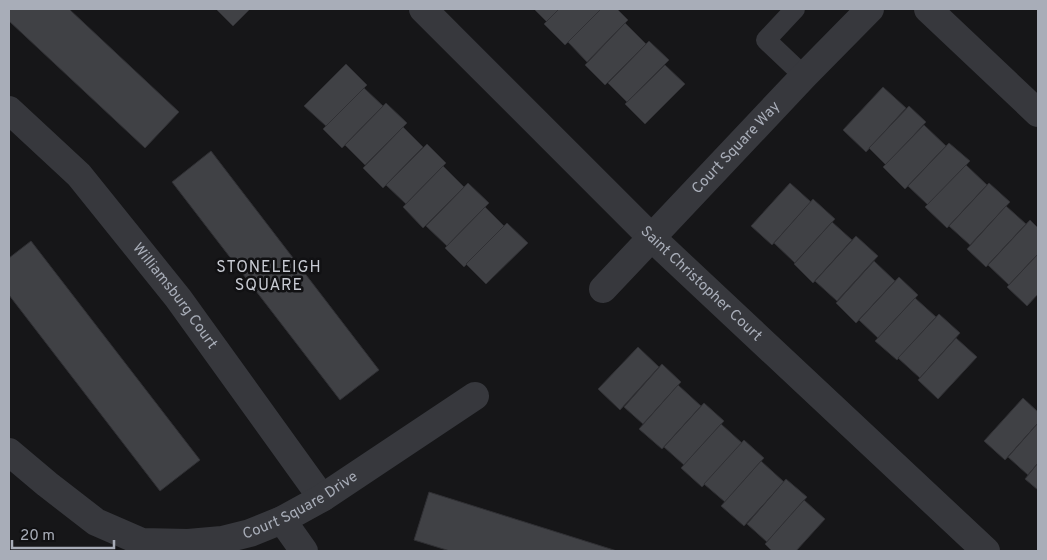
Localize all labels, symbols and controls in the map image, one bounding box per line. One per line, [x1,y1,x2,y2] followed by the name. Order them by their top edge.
[688,97,784,198] street label: Court Square Way
[636,222,766,346] street label: Saint Christopher Court
[128,239,221,353] street label: Williamsburg Court
[216,258,322,296] district label: STONELEIGH SQUARE
[241,467,362,544] street label: Court Square Drive
[12,518,115,550] scale bar
[20,527,55,546] text: 20 m

